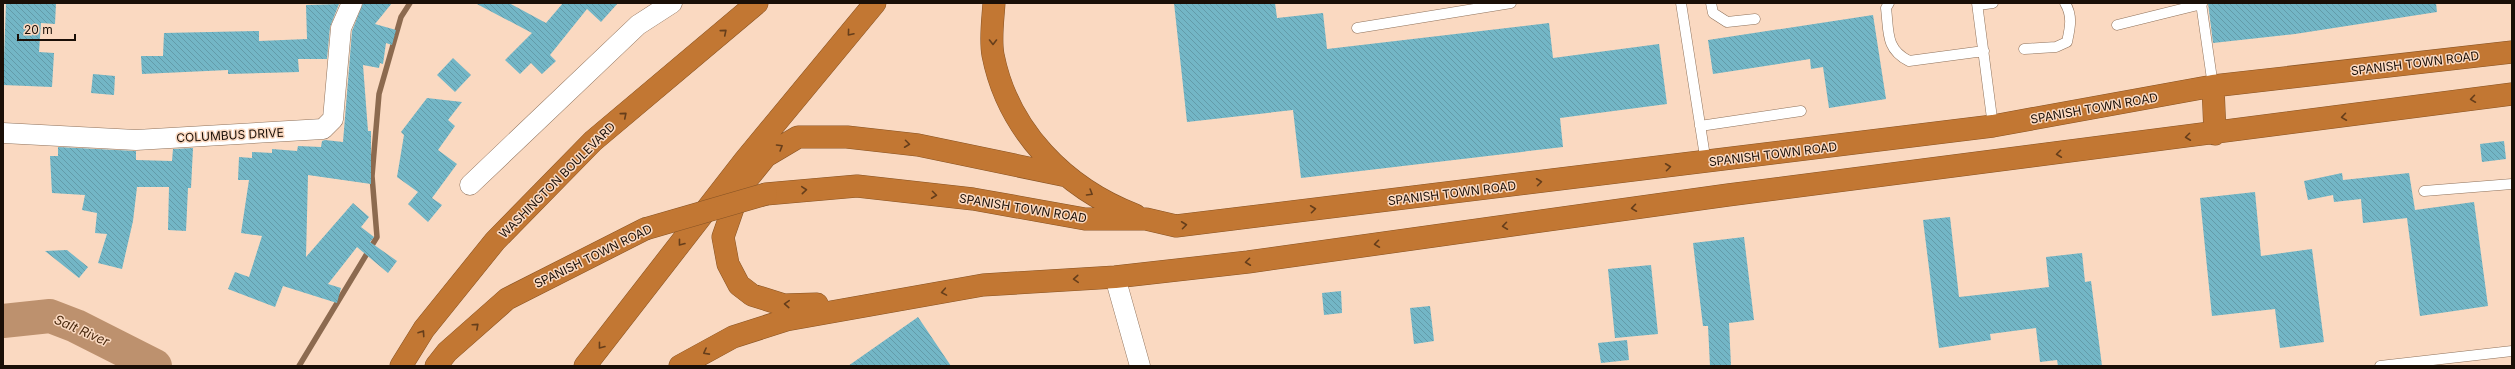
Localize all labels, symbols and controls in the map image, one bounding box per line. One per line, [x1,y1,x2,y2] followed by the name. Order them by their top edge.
[18,16,75,42] scale bar
[24,22,53,37] text: 20 m
[848,28,855,36] one-way arrow
[719,29,727,36] one-way arrow
[989,39,997,45] one-way arrow
[2350,48,2480,78] street label: SPANISH TOWN ROAD
[2029,89,2159,127] street label: SPANISH TOWN ROAD
[2470,94,2476,103] one-way arrow
[2341,112,2348,121] one-way arrow
[620,113,627,120] one-way arrow
[496,119,618,241] street label: WASHINGTON BOULEVARD
[176,125,284,145] street label: COLUMBUS DRIVE
[2185,132,2191,141] one-way arrow
[904,139,910,148] one-way arrow
[1708,139,1838,169] street label: SPANISH TOWN ROAD
[776,145,783,152] one-way arrow
[2056,149,2062,158] one-way arrow
[1665,163,1671,172] one-way arrow
[1387,178,1517,208] street label: SPANISH TOWN ROAD
[1536,178,1542,187] one-way arrow
[801,186,807,195] one-way arrow
[1086,188,1093,195] one-way arrow
[931,190,937,199] one-way arrow
[958,190,1088,226] street label: SPANISH TOWN ROAD
[1631,203,1637,212] one-way arrow
[1310,205,1316,214] one-way arrow
[1181,220,1187,229] one-way arrow
[532,221,654,291] street label: SPANISH TOWN ROAD
[1502,221,1508,230] one-way arrow
[678,239,685,246] one-way arrow
[1374,239,1380,248] one-way arrow
[1245,257,1251,266] one-way arrow
[1073,275,1079,283] one-way arrow
[941,287,948,295] one-way arrow
[784,300,790,308] one-way arrow
[52,311,113,350] water label: Salt River
[472,323,479,330] one-way arrow
[417,330,425,337] one-way arrow
[599,341,606,348] one-way arrow
[703,347,710,354] one-way arrow

